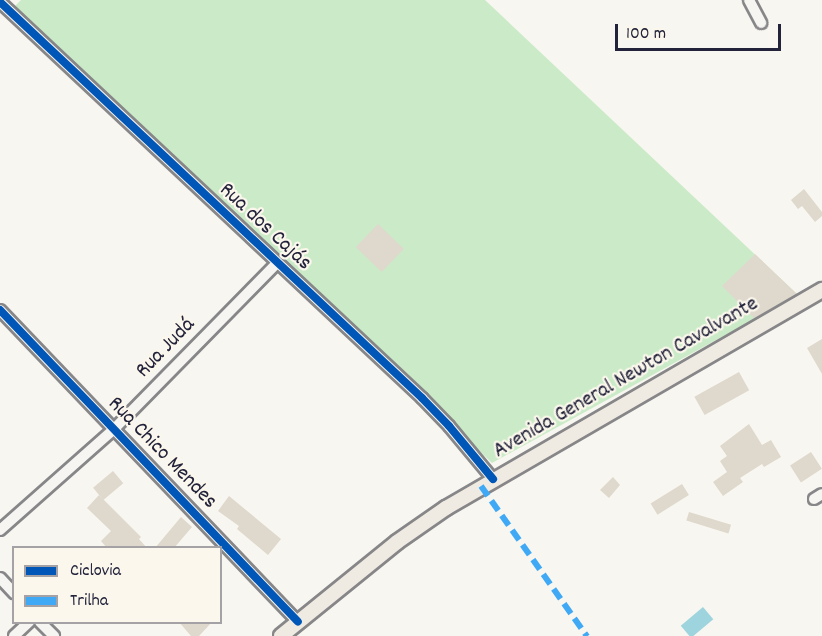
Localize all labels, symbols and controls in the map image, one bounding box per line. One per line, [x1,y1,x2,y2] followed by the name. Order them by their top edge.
[618,12,784,50] scale bar
[626,22,666,47] text: 100 m
[213,177,317,277] street label: Rua dos Cajás
[489,291,763,465] street label: Avenida General Newton Cavalvante
[131,312,201,384] street label: Rua Judá
[102,391,222,515] street label: Rua Chico Mendes
[12,546,222,624] legend
[70,559,121,584] text: Ciclovia
[70,589,108,614] text: Trilha

